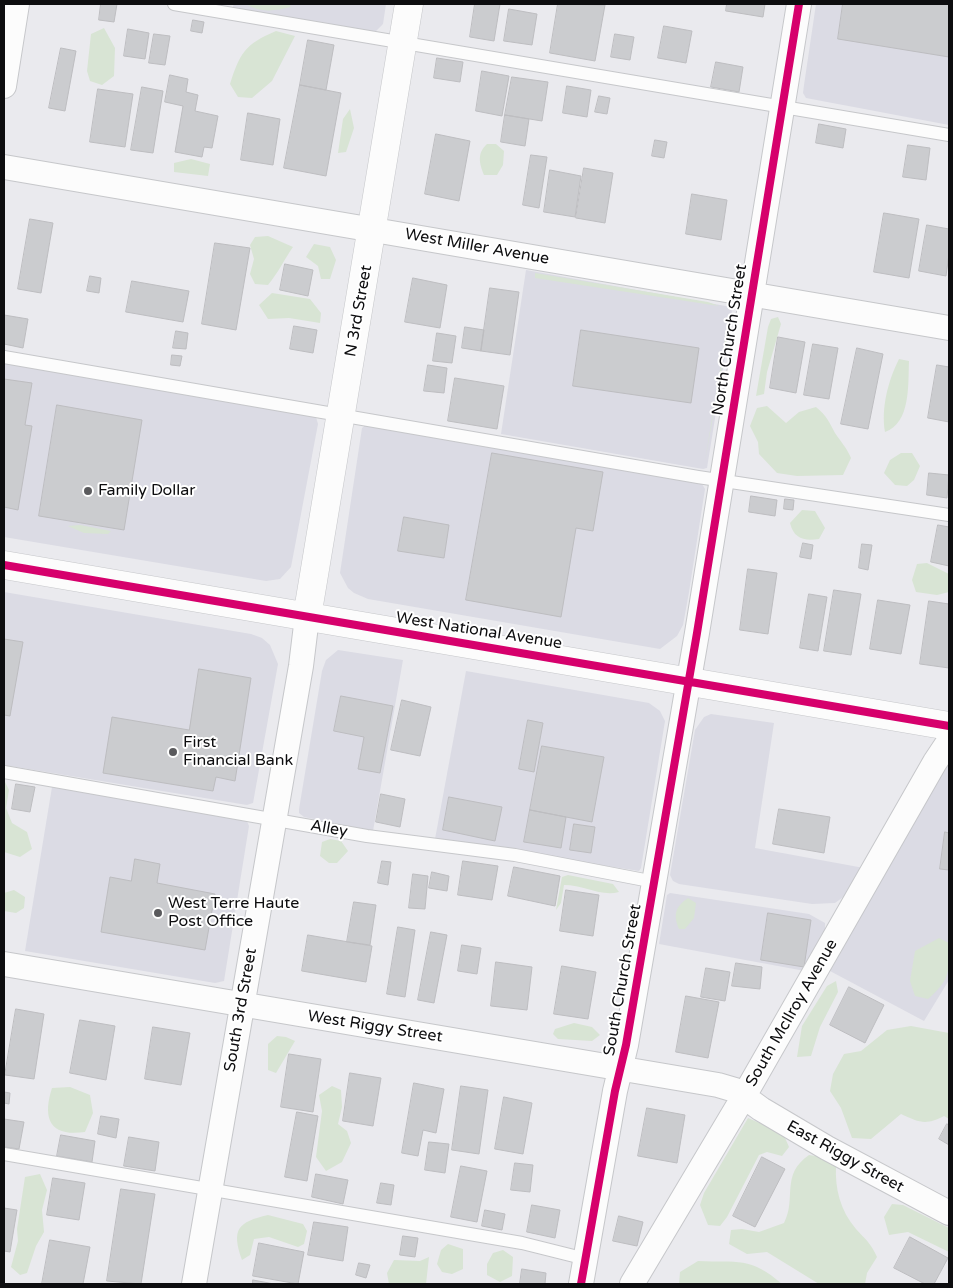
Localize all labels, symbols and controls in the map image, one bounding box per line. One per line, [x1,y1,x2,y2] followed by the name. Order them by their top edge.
[403,225,551,269] street label: West Miller Avenue
[709,263,751,417] street label: North Church Street
[341,264,377,358] street label: N 3rd Street
[98,481,195,501] place label: Family Dollar
[82,485,94,497] marker: Family Dollar
[395,608,563,654] street label: West National Avenue
[183,733,293,771] place label: First Financial Bank
[167,746,179,758] marker: First Financial Bank
[309,816,349,842] street label: Alley
[168,894,299,932] place label: West Terre Haute Post Office
[600,903,646,1057] street label: South Church Street
[152,907,164,919] marker: West Terre Haute Post Office
[742,936,842,1090] street label: South McIlroy Avenue
[221,947,261,1073] street label: South 3rd Street
[306,1007,444,1047] street label: West Riggy Street
[783,1117,907,1197] street label: East Riggy Street

